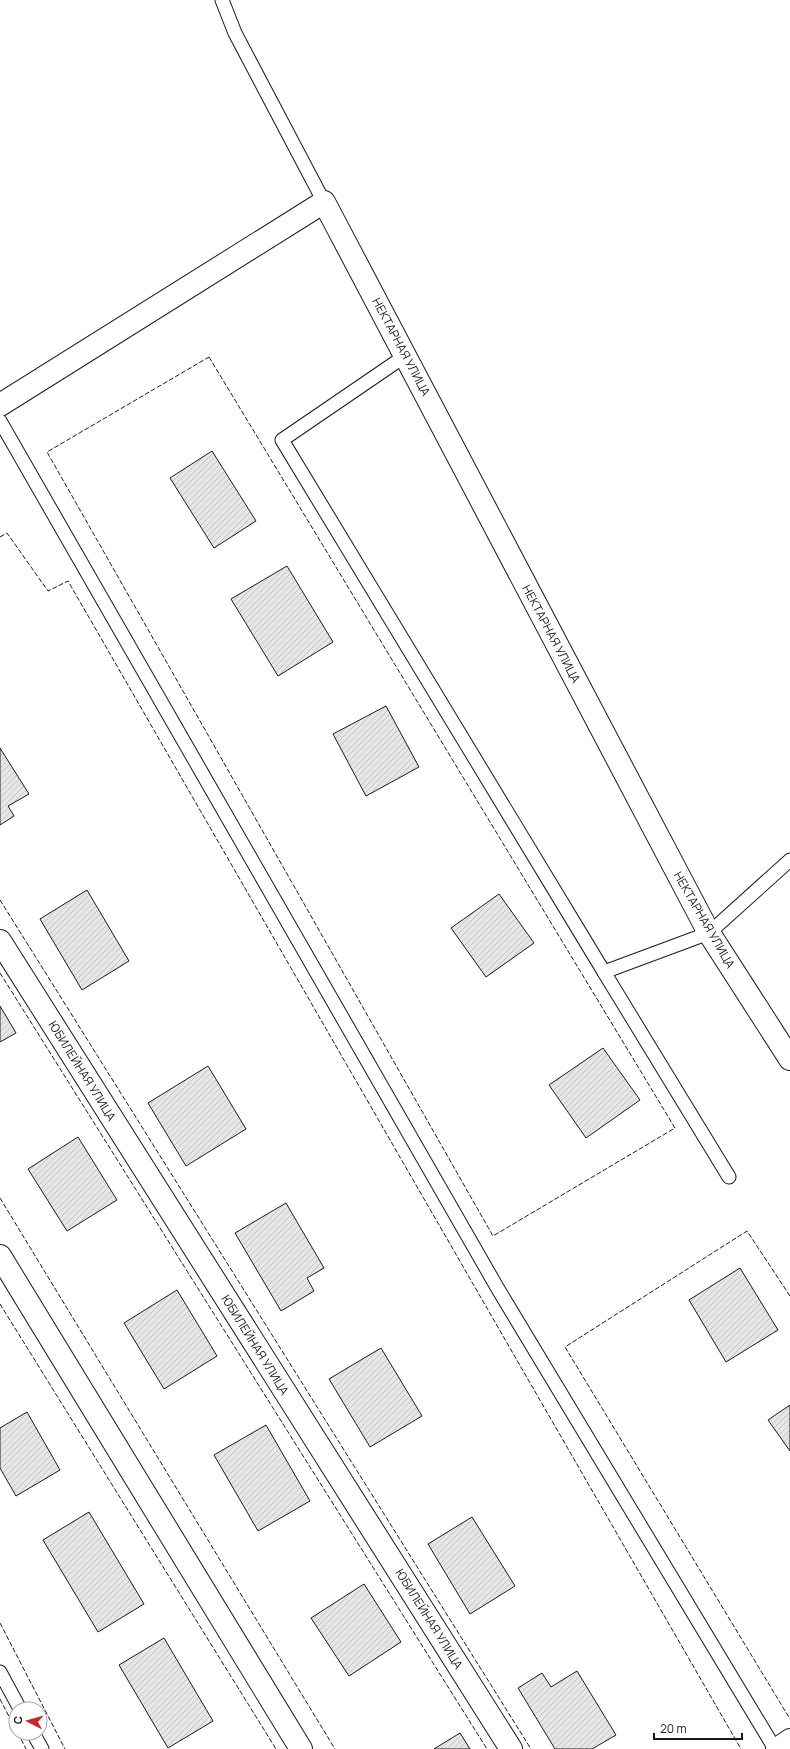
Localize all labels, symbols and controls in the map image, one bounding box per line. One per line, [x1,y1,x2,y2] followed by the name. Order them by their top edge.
[368,295,435,399] street label: НЕКТАРНАЯ УЛИЦА
[518,582,585,686] street label: НЕКТАРНАЯ УЛИЦА
[670,868,739,972] street label: НЕКТАРНАЯ УЛИЦА
[45,1017,120,1124] street label: ЮБИЛЕЙНАЯ УЛИЦА
[218,1291,293,1398] street label: ЮБИЛЕЙНАЯ УЛИЦА
[392,1565,467,1672] street label: ЮБИЛЕЙНАЯ УЛИЦА
[8,1701,48,1741] north arrow
[10,1715,25,1725] text: С
[654,1715,742,1741] scale bar
[660,1720,687,1737] text: 20 m

